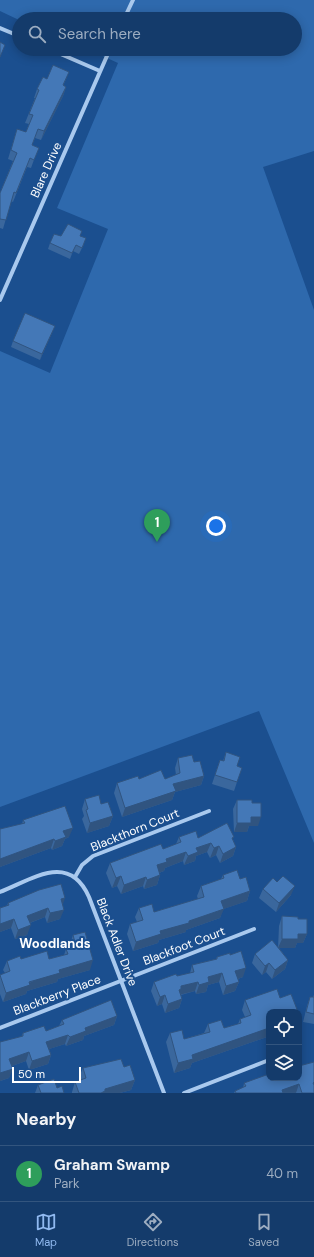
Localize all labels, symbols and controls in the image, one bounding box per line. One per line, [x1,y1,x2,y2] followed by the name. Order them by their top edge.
[12,12,302,56] search box
[26,23,48,45] icon: search
[58,24,141,44] text: Search here
[27,140,65,200] street label: Blare Drive
[144,509,170,542] pin: 1
[206,516,226,536] your location
[88,805,182,855] street label: Blackthorn Court
[93,896,141,989] street label: Black Adler Drive
[141,923,228,969] street label: Blackfoot Court
[19,935,91,952] district label: Woodlands
[11,971,103,1019] street label: Blackberry Place
[266,1009,302,1081] map controls
[266,1009,302,1045] button: locate
[266,1045,302,1081] button: layers
[12,1065,81,1084] scale bar
[18,1067,45,1081] text: 50 m
[16,1108,76,1130] text: Nearby
[54,1155,170,1175] text: Graham Swamp
[27,1165,31,1182] text: 1
[266,1165,298,1182] text: 40 m
[54,1175,80,1192] text: Park
[35,1211,57,1249] tab: Map
[127,1211,179,1249] tab: Directions
[248,1211,279,1249] tab: Saved

